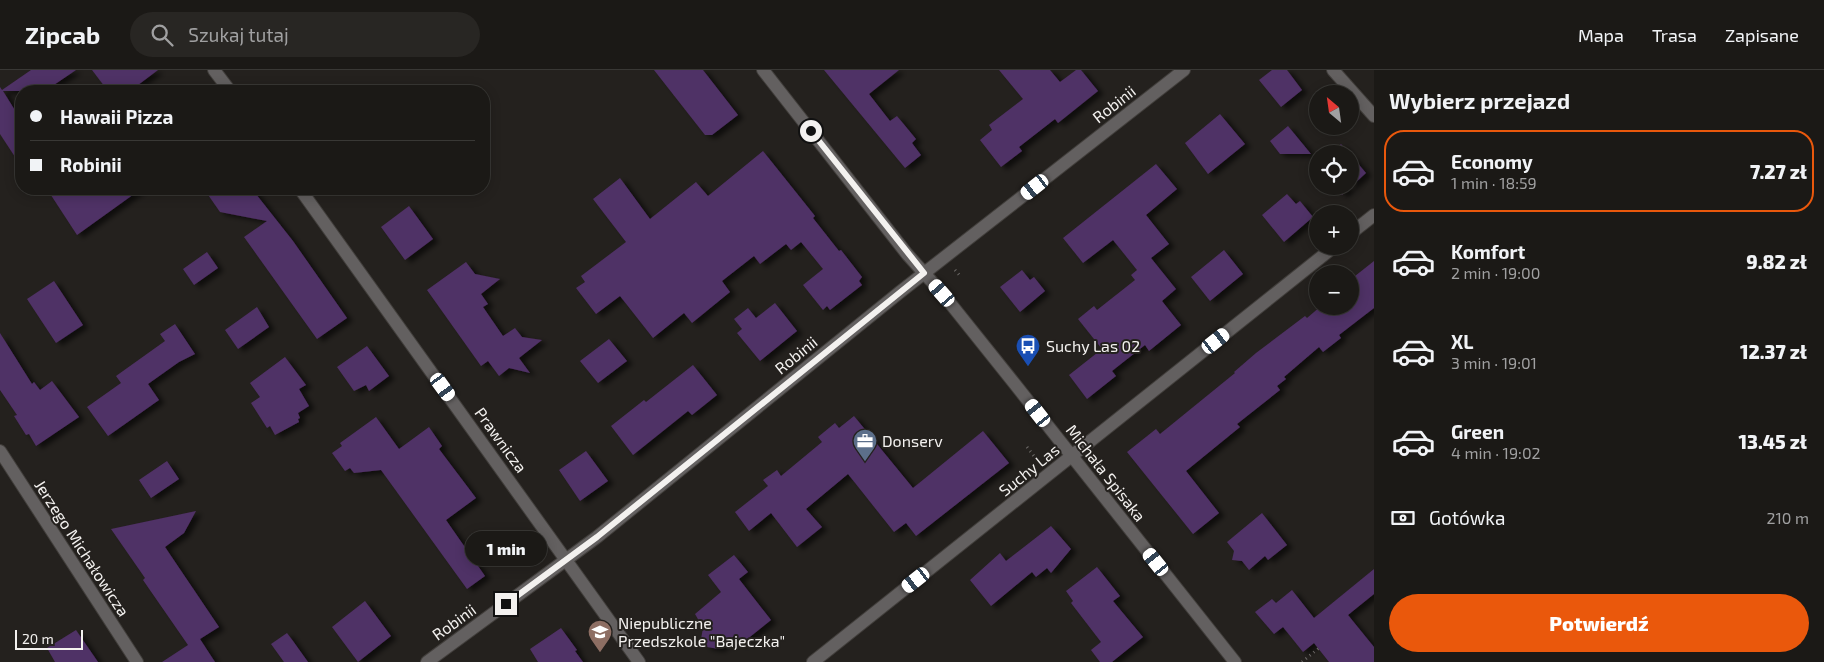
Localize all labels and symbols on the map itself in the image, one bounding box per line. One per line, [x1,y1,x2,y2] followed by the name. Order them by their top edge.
[1088,81,1139,126] street label: Robinii
[1309,85,1359,135] north arrow
[800,120,822,142] route start
[1018,172,1051,202] car
[926,277,957,309] car
[1199,326,1232,356] car
[771,332,821,377] street label: Robinii
[1015,333,1041,367] bus stop icon: Suchy Las 02
[1046,336,1140,355] place label: Suchy Las 02
[428,370,457,404] car
[1022,397,1053,429] car
[471,403,531,476] street label: Prawnicza
[1063,421,1150,525] street label: Michała Spisaka
[852,428,878,462] office icon: Donserv
[882,431,943,450] place label: Donserv
[995,440,1063,500] street label: Suchy Las
[31,476,134,620] street label: Jerzego Michałowicza
[465,532,547,566] callout: 1 min
[1140,546,1171,578] car
[899,565,932,595] car
[495,593,517,615] route end
[428,599,479,644] street label: Robinii
[618,613,785,651] place label: Niepubliczne Przedszkole "Bajeczka"
[587,619,613,653] school or university icon: Niepubliczne Przedszkole "Bajeczka"
[15,627,82,650] scale bar

